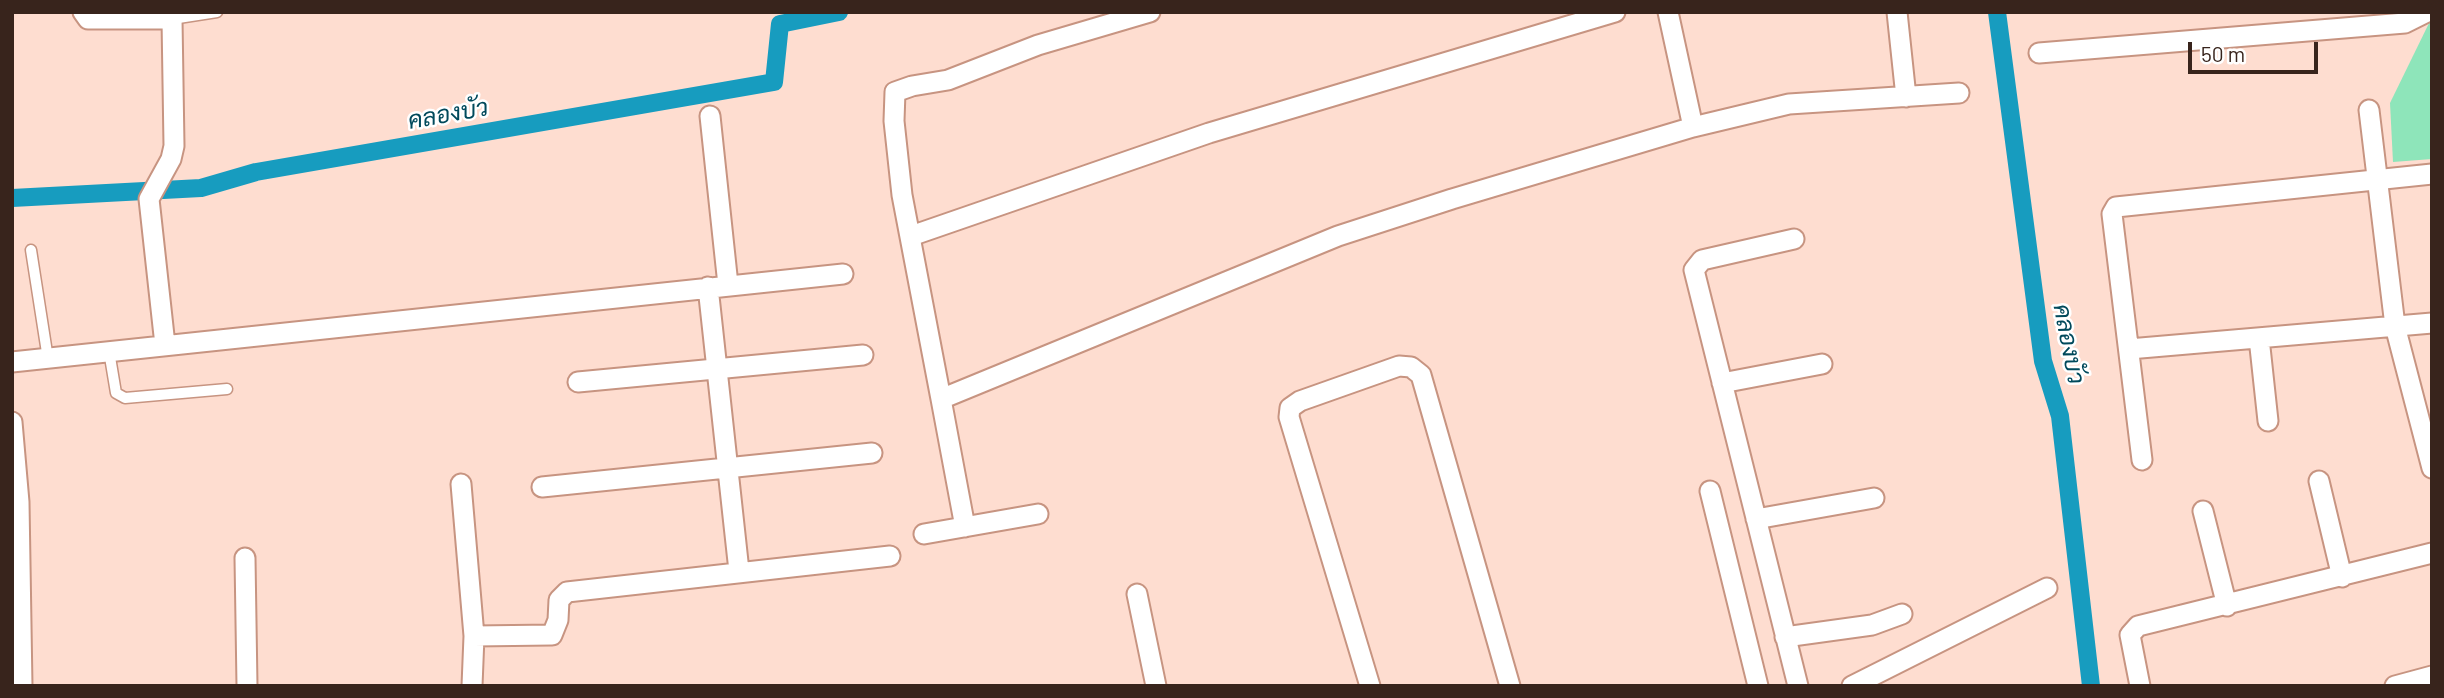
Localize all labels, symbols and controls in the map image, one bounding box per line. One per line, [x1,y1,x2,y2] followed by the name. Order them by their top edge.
[2192,28,2322,72] scale bar
[2201,41,2245,66] text: 50 m
[406,93,490,135] water label: คลองบัว
[2047,301,2091,387] water label: คลองบัว

